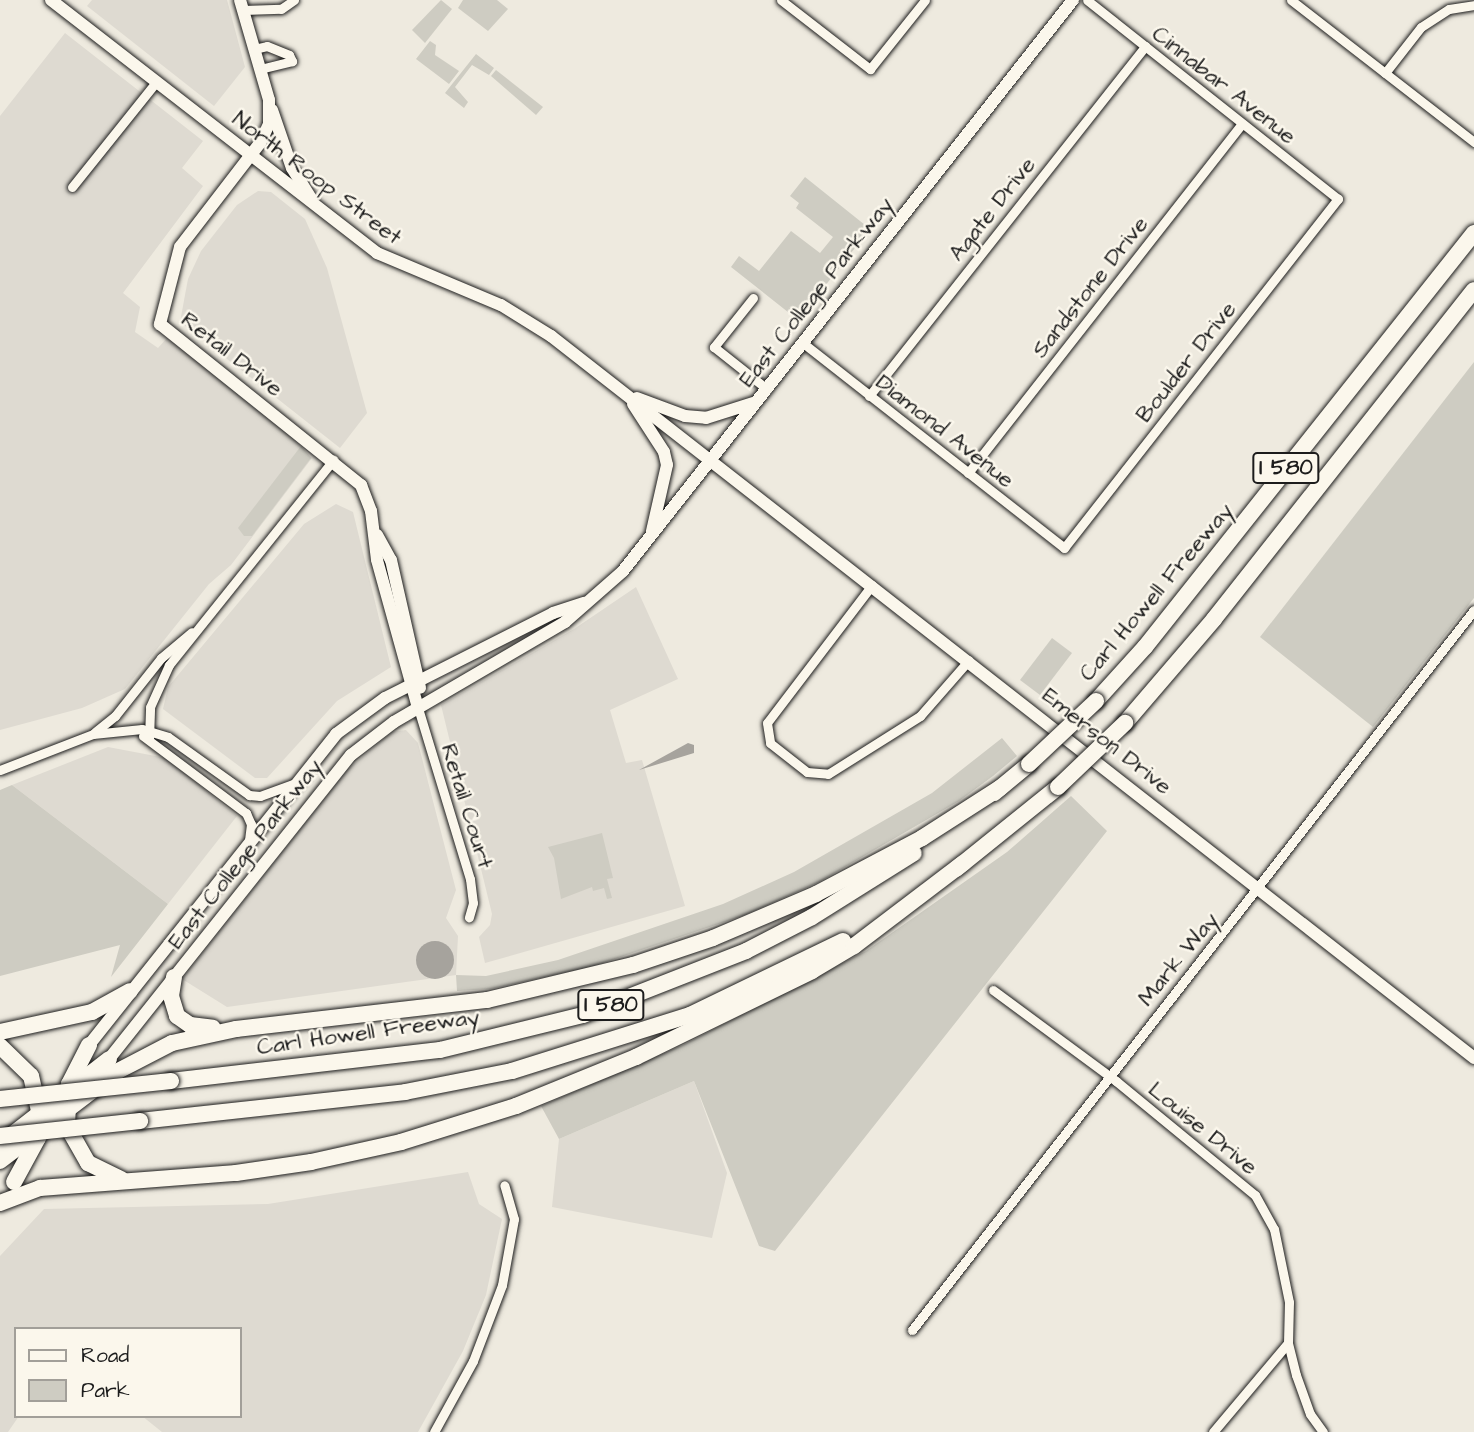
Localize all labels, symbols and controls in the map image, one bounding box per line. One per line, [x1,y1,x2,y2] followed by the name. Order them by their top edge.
[1146,20,1302,150] street label: Cinnabar Avenue
[227,105,407,251] street label: North Roop Street
[943,151,1041,267] street label: Agate Drive
[733,191,899,393] street label: East College Parkway
[1026,211,1154,363] street label: Sandstone Drive
[1130,296,1242,428] street label: Boulder Drive
[176,306,288,402] street label: Retail Drive
[870,368,1020,494] street label: Diamond Avenue
[1251,450,1321,486] road number: I 580
[1073,497,1239,687] street label: Carl Howell Freeway
[1037,682,1177,800] street label: Emerson Drive
[435,740,499,872] street label: Retail Court
[162,753,328,955] street label: East College Parkway
[1132,907,1224,1011] street label: Mark Way
[576,988,646,1023] road number: I 580
[255,1003,481,1061] street label: Carl Howell Freeway
[1143,1076,1263,1180] street label: Louise Drive
[14,1327,242,1418] legend
[81,1341,129,1370] text: Road
[81,1376,130,1405] text: Park

